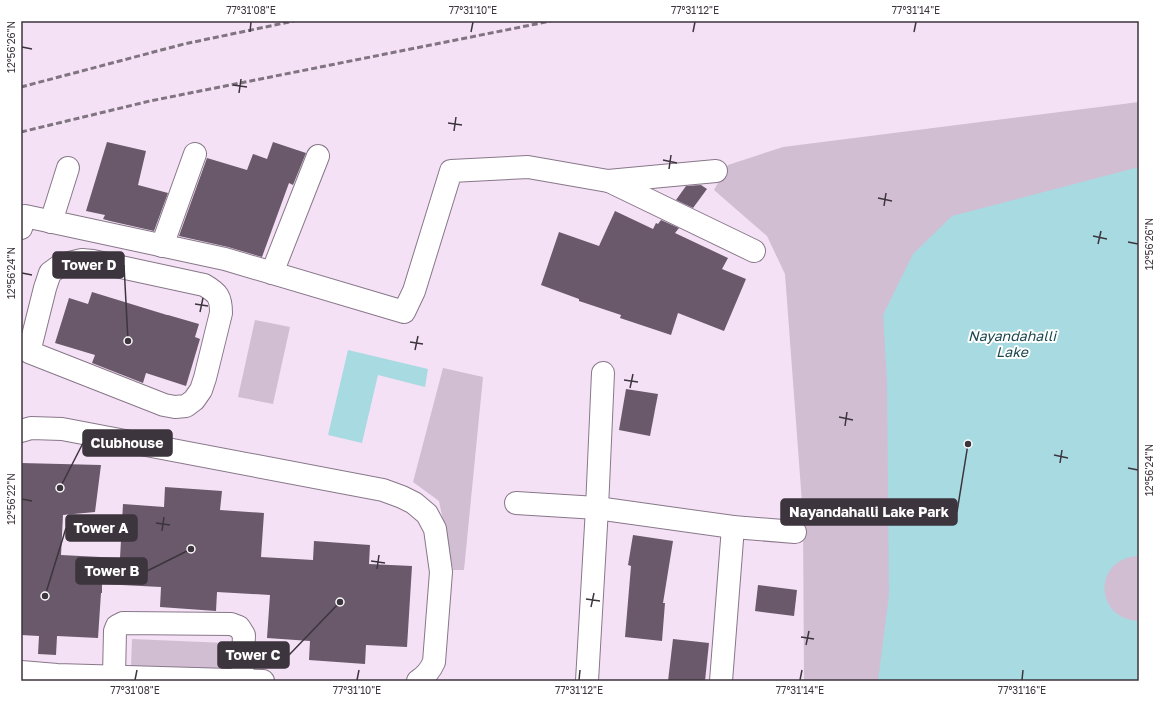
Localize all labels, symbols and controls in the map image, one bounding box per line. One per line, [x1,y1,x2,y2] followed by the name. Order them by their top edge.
[226,4,276,16] text: 77°31'08"E
[449,4,497,16] text: 77°31'10"E
[671,4,719,16] text: 77°31'12"E
[892,4,940,16] text: 77°31'14"E
[5,21,17,73] text: 12°56'26"N
[1143,218,1155,270] text: 12°56'26"N
[5,247,17,299] text: 12°56'24"N
[53,252,124,278] callout: Tower D
[61,256,117,273] text: Tower D
[968,327,1058,360] water label: Nayandahalli Lake
[83,430,172,456] callout: Clubhouse
[91,434,163,451] text: Clubhouse
[1143,444,1155,496] text: 12°56'24"N
[5,473,17,525] text: 12°56'22"N
[781,499,957,525] callout: Nayandahalli Lake Park
[789,503,949,520] text: Nayandahalli Lake Park
[66,515,137,541] callout: Tower A
[73,519,129,536] text: Tower A
[76,558,147,584] callout: Tower B
[85,562,140,579] text: Tower B
[218,642,289,668] callout: Tower C
[225,646,281,663] text: Tower C
[110,684,160,696] text: 77°31'08"E
[333,684,381,696] text: 77°31'10"E
[555,684,603,696] text: 77°31'12"E
[776,684,824,696] text: 77°31'14"E
[998,684,1046,696] text: 77°31'16"E

